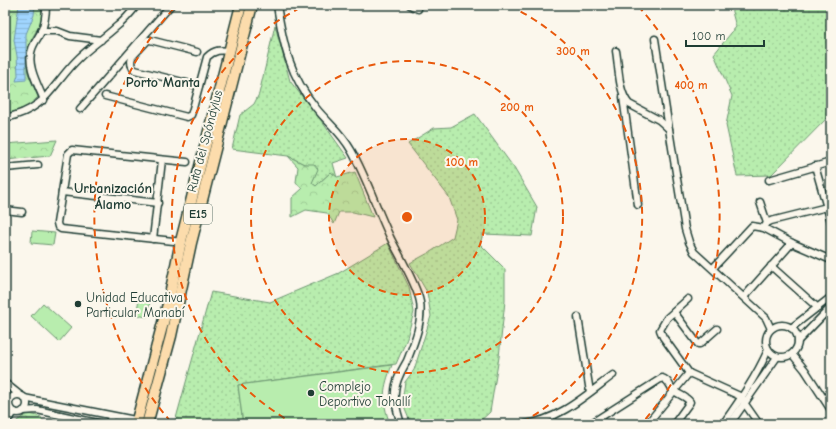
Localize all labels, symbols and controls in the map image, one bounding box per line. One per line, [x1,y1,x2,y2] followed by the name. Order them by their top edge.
[686,22,764,48] scale bar
[692,29,725,43] text: 100 m
[556,44,590,58] text: 300 m
[126,74,200,91] district label: Porto Manta
[674,78,708,92] text: 400 m
[184,88,225,194] street label: Ruta del Spóndylus
[500,100,534,114] text: 200 m
[446,155,478,169] text: 100 m
[74,180,152,213] district label: Urbanización Álamo
[184,204,212,224] road number: E15
[400,210,414,224] centre of rings
[86,290,186,320] place label: Unidad Educativa Particular Manabí
[73,299,83,309] marker: Unidad Educativa Particular Manabí
[319,379,412,409] place label: Complejo Deportivo Tohallí
[306,388,316,398] marker: Complejo Deportivo Tohallí

